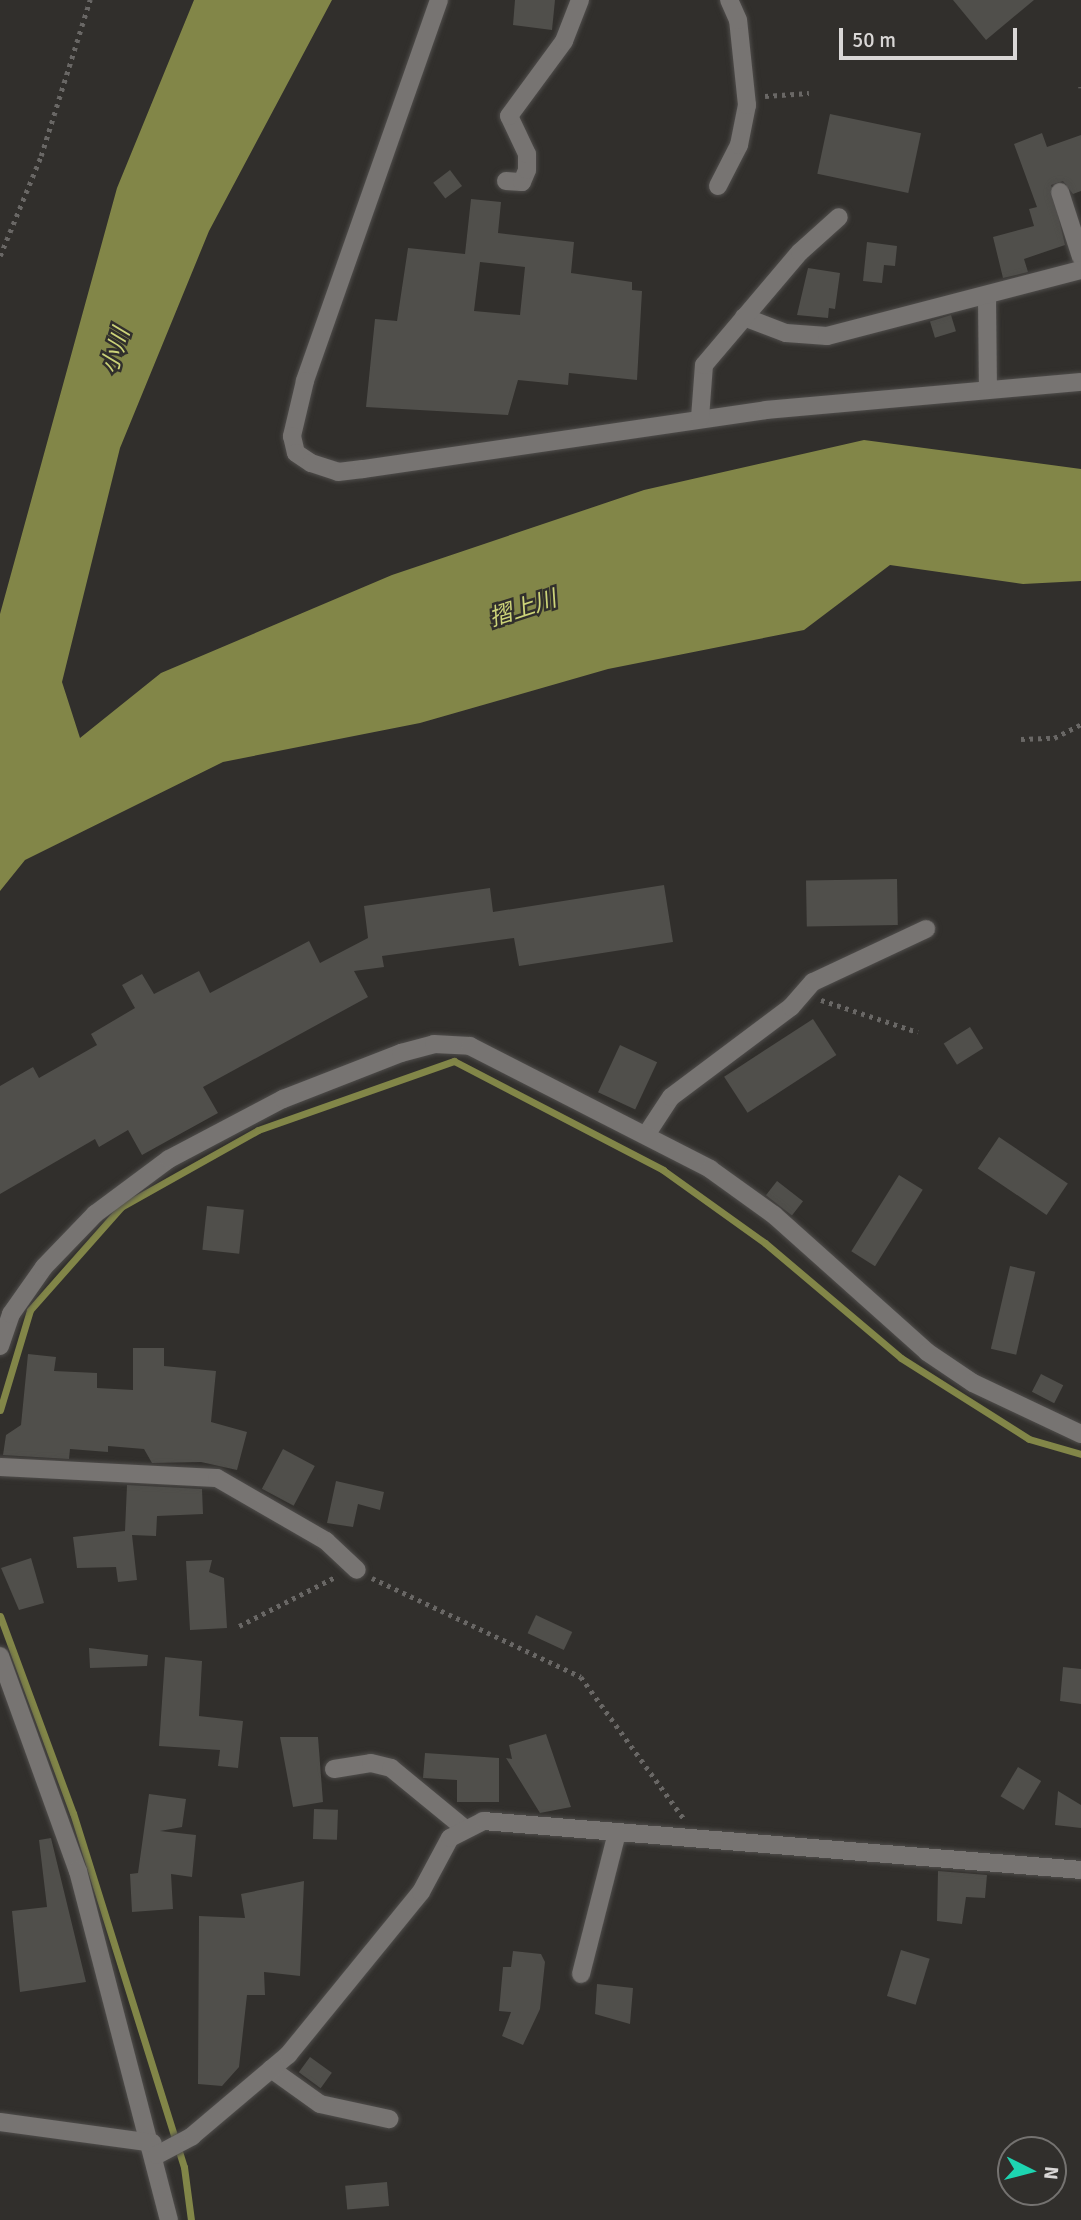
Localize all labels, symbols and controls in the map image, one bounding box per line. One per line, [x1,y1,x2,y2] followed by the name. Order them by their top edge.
[843,14,1021,58] scale bar
[852,27,896,53] text: 50 m
[96,325,136,377] water label: 小川
[486,585,560,633] water label: 摺上川
[997,2136,1067,2206] north arrow
[1038,2165,1064,2181] text: N

